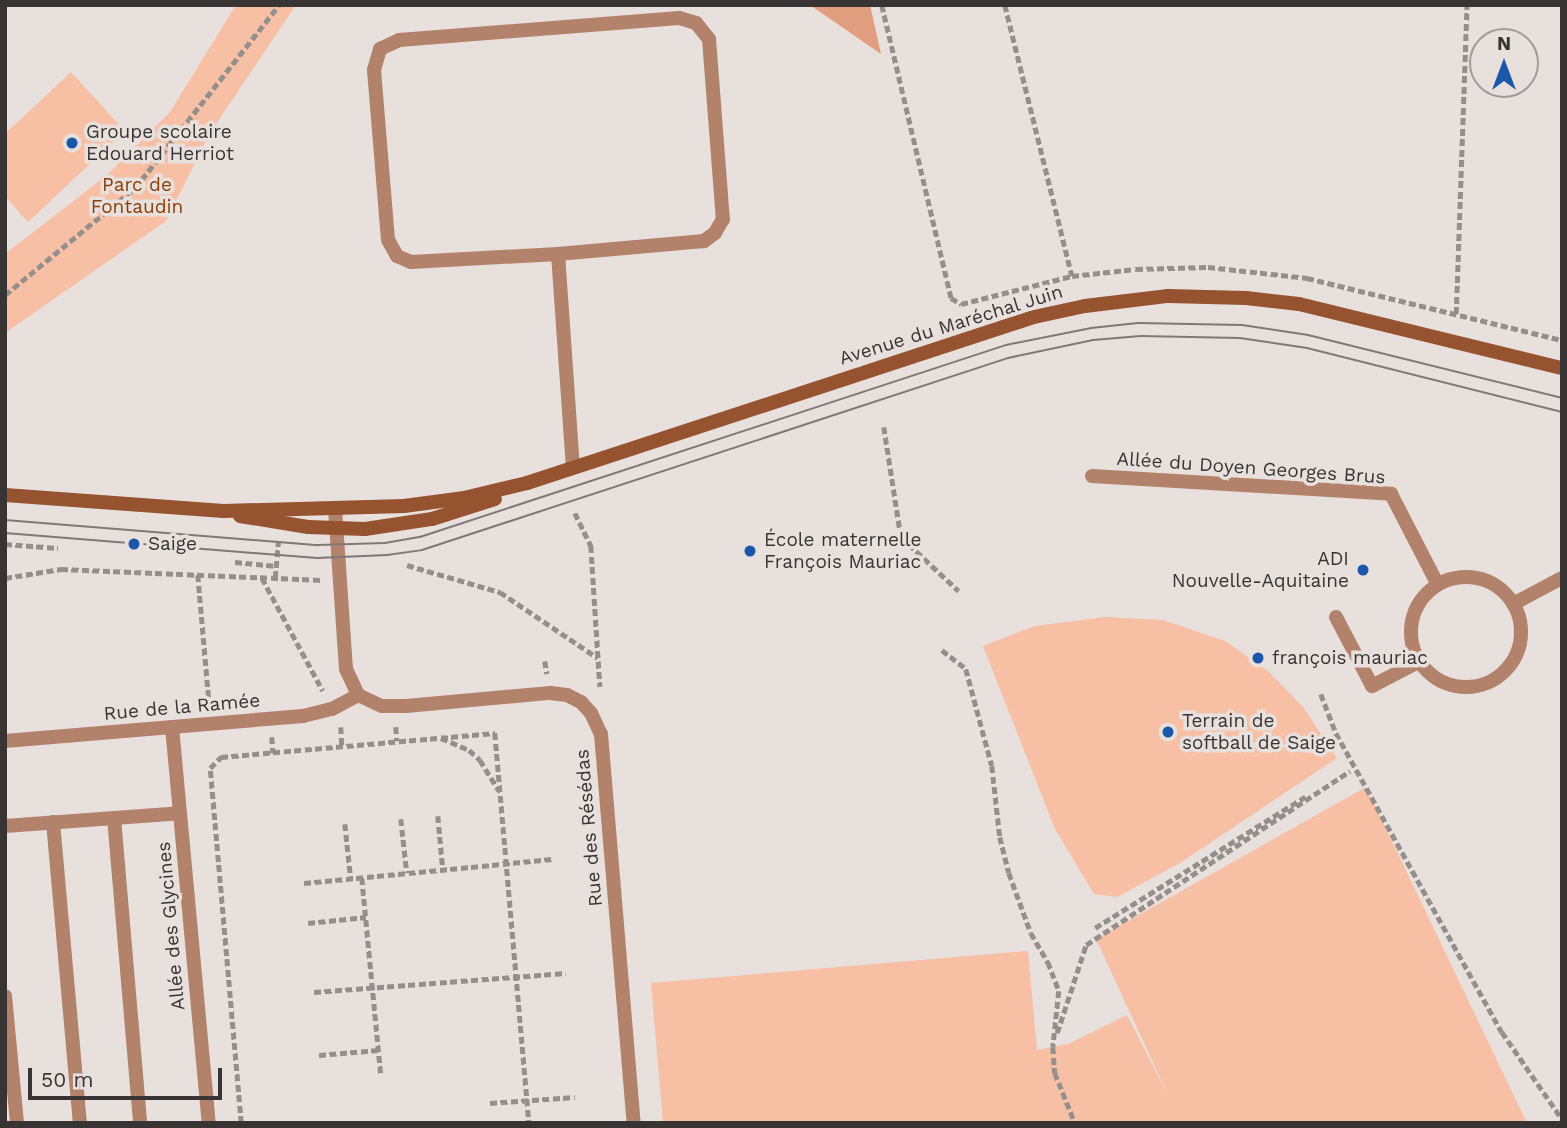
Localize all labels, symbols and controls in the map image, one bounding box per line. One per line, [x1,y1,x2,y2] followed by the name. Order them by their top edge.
[1469,28,1539,98] north arrow
[1497,32,1511,55] text: N
[86,121,234,165] place label: Groupe scolaire Edouard Herriot
[64,135,80,151] marker: Groupe scolaire Edouard Herriot
[91,174,183,218] park label: Parc de Fontaudin
[836,280,1066,370] street label: Avenue du Maréchal Juin
[1116,447,1386,489] street label: Allée du Doyen Georges Brus
[764,529,922,573] place label: École maternelle François Mauriac
[148,533,197,555] place label: Saige
[126,536,142,552] marker: Saige
[742,543,758,559] marker: École maternelle François Mauriac
[1172,548,1349,592] place label: ADI Nouvelle-Aquitaine
[1355,562,1371,578] marker: ADI Nouvelle-Aquitaine
[1272,647,1428,669] place label: françois mauriac
[1250,650,1266,666] marker: françois mauriac
[103,689,261,725] street label: Rue de la Ramée
[1182,710,1337,754] place label: Terrain de softball de Saige
[1160,724,1176,740] marker: Terrain de softball de Saige
[571,748,607,908] street label: Rue des Résédas
[152,841,190,1011] street label: Allée des Glycines
[32,1054,226,1098] scale bar
[41,1067,93,1092] text: 50 m

